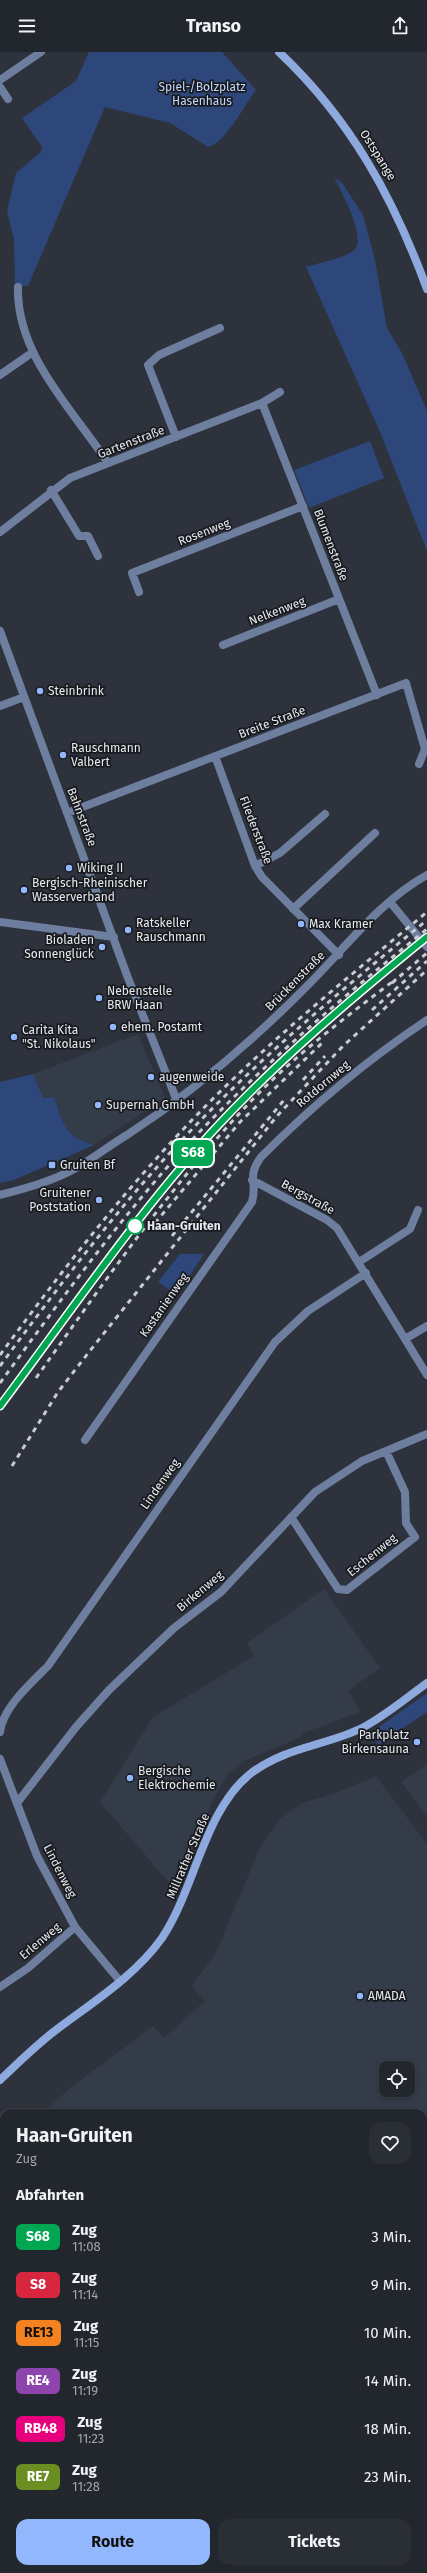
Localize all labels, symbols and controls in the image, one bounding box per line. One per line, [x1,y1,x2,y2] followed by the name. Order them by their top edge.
[16,15,38,37] icon: menu
[186,15,241,37] text: Transo
[389,15,411,37] icon: share
[158,80,246,108] park label: Spiel-/Bolzplatz Hasenhaus
[357,127,399,183] street label: Ostspange
[95,423,167,461] street label: Gartenstraße
[311,507,351,583] street label: Blumenstraße
[176,515,233,548] street label: Rosenweg
[247,594,308,628] street label: Nelkenweg
[48,684,105,698] place label: Steinbrink
[35,686,45,696] marker: Steinbrink
[237,703,307,741] street label: Breite Straße
[71,741,141,769] place label: Rauschmann Valbert
[58,750,68,760] marker: Rauschmann Valbert
[64,785,100,849] street label: Bahnstraße
[237,794,275,866] street label: Fliederstraße
[77,861,123,875] place label: Wiking II
[64,863,74,873] marker: Wiking II
[32,876,148,904] place label: Bergisch-Rheinischer Wasserverband
[19,885,29,895] marker: Bergisch-Rheinischer Wasserverband
[136,916,206,944] place label: Ratskeller Rauschmann
[309,917,373,931] place label: Max Kramer
[296,919,306,929] marker: Max Kramer
[123,925,133,935] marker: Ratskeller Rauschmann
[24,933,95,961] place label: Bioladen Sonnenglück
[97,942,107,952] marker: Bioladen Sonnenglück
[262,948,328,1014] street label: Brückenstraße
[107,984,172,1012] place label: Nebenstelle BRW Haan
[94,993,104,1003] marker: Nebenstelle BRW Haan
[121,1020,203,1034] place label: ehem. Postamt
[108,1022,118,1032] marker: ehem. Postamt
[22,1023,96,1051] place label: Carita Kita "St. Nikolaus"
[9,1032,19,1042] marker: Carita Kita "St. Nikolaus"
[293,1057,353,1110] street label: Rotdornweg
[159,1070,224,1084] place label: augenweide
[146,1072,156,1082] marker: augenweide
[106,1098,195,1112] place label: Supernah GmbH
[93,1100,103,1110] marker: Supernah GmbH
[170,1140,216,1166] line badge: S68
[181,1144,205,1161] text: S68
[60,1158,116,1172] place label: Gruiten Bf
[47,1160,57,1170] marker: Gruiten Bf
[279,1177,337,1217] street label: Bergstraße
[29,1186,91,1214] place label: Gruitener Poststation
[94,1195,104,1205] marker: Gruitener Poststation
[126,1217,144,1235] marker: Haan-Gruiten
[147,1219,221,1233] place label: Haan-Gruiten
[137,1270,192,1340] street label: Kastanienweg
[137,1455,183,1512] street label: Lindenweg
[344,1530,400,1579] street label: Eschenweg
[174,1567,227,1614] street label: Birkenweg
[342,1728,409,1756] place label: Parkplatz Birkensauna
[412,1737,422,1747] marker: Parkplatz Birkensauna
[138,1764,216,1792] place label: Bergische Elektrochemie
[125,1773,135,1783] marker: Bergische Elektrochemie
[164,1811,212,1901] street label: Millrather Straße
[40,1842,80,1901] street label: Lindenweg
[17,1919,64,1962] street label: Erlenweg
[368,1989,406,2003] place label: AMADA
[355,1991,365,2001] marker: AMADA
[379,2061,415,2097] map controls
[379,2061,415,2097] button: locate
[369,2122,411,2164] button: heart
[16,2124,133,2147] text: Haan-Gruiten
[16,2151,37,2166] text: Zug
[16,2186,84,2204] text: Abfahrten
[72,2221,97,2239] text: Zug
[26,2228,50,2245] text: S68
[371,2228,411,2246] text: 3 Min.
[72,2239,101,2254] text: 11:08
[72,2269,97,2287] text: Zug
[30,2276,46,2293] text: S8
[371,2276,411,2294] text: 9 Min.
[72,2287,98,2302] text: 11:14
[73,2317,98,2335] text: Zug
[24,2324,53,2341] text: RE13
[364,2324,411,2342] text: 10 Min.
[73,2335,99,2350] text: 11:15
[72,2365,97,2383] text: Zug
[26,2372,50,2389] text: RE4
[364,2372,411,2390] text: 14 Min.
[72,2383,98,2398] text: 11:19
[77,2413,102,2431] text: Zug
[24,2420,57,2437] text: RB48
[364,2420,411,2438] text: 18 Min.
[77,2431,104,2446] text: 11:23
[72,2461,97,2479] text: Zug
[27,2468,49,2485] text: RE7
[364,2468,411,2486] text: 23 Min.
[72,2479,100,2494] text: 11:28
[16,2519,210,2565] button: Route
[218,2519,411,2565] button: Tickets

